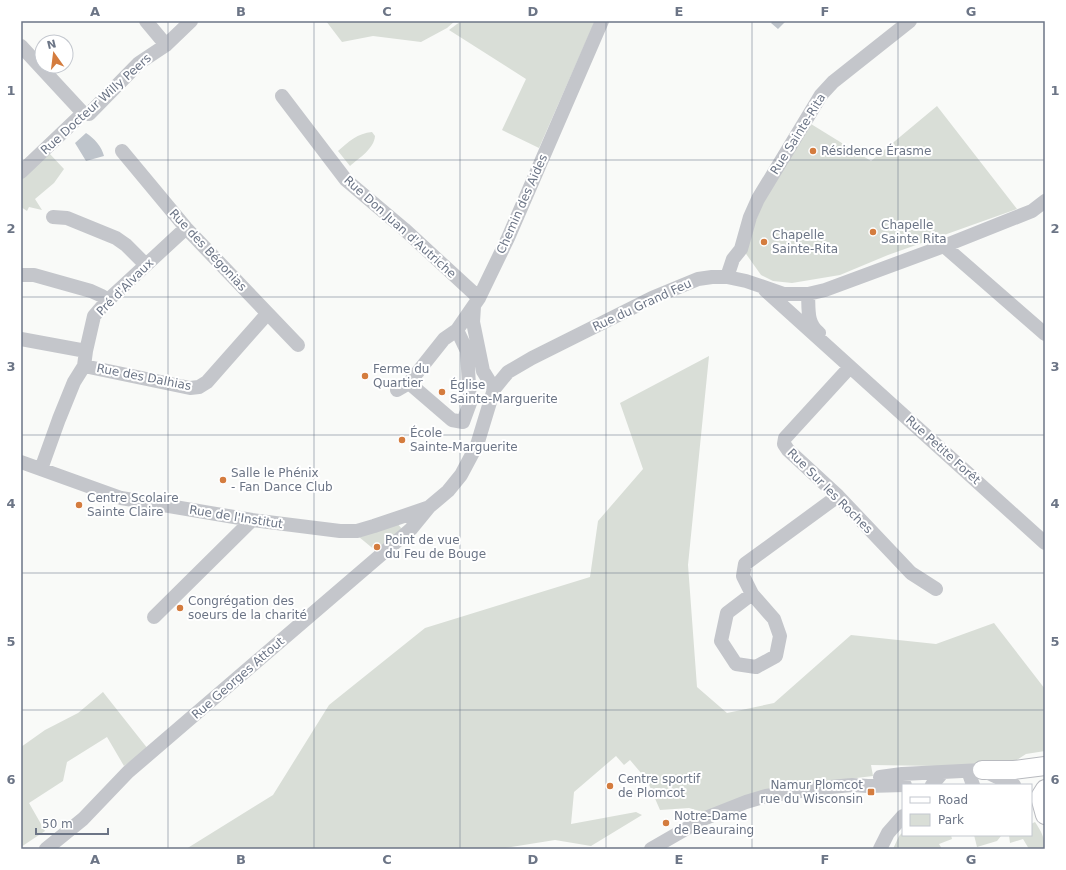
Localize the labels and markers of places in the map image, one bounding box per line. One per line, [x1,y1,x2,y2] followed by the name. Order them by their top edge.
[821,143,931,158] place label: Résidence Érasme
[808,146,818,156] marker: Résidence Érasme
[881,218,947,246] place label: Chapelle Sainte Rita
[868,227,878,237] marker: Chapelle Sainte Rita
[772,228,838,256] place label: Chapelle Sainte-Rita
[759,237,769,247] marker: Chapelle Sainte-Rita
[373,362,429,390] place label: Ferme du Quartier
[360,371,370,381] marker: Ferme du Quartier
[450,377,558,406] place label: Église Sainte-Marguerite
[437,387,447,397] marker: Église Sainte-Marguerite
[410,425,518,454] place label: École Sainte-Marguerite
[397,435,407,445] marker: École Sainte-Marguerite
[231,466,333,494] place label: Salle le Phénix - Fan Dance Club
[218,475,228,485] marker: Salle le Phénix - Fan Dance Club
[87,491,179,519] place label: Centre Scolaire Sainte Claire
[74,500,84,510] marker: Centre Scolaire Sainte Claire
[385,533,486,561] place label: Point de vue du Feu de Bouge
[372,542,382,552] marker: Point de vue du Feu de Bouge
[188,594,307,622] place label: Congrégation des soeurs de la charité
[175,603,185,613] marker: Congrégation des soeurs de la charité
[618,772,701,800] place label: Centre sportif de Plomcot
[760,778,863,806] place label: Namur Plomcot rue du Wisconsin
[605,781,615,791] marker: Centre sportif de Plomcot
[866,787,876,797] marker: Namur Plomcot rue du Wisconsin
[674,809,754,837] place label: Notre-Dame de Beauraing
[661,818,671,828] marker: Notre-Dame de Beauraing

